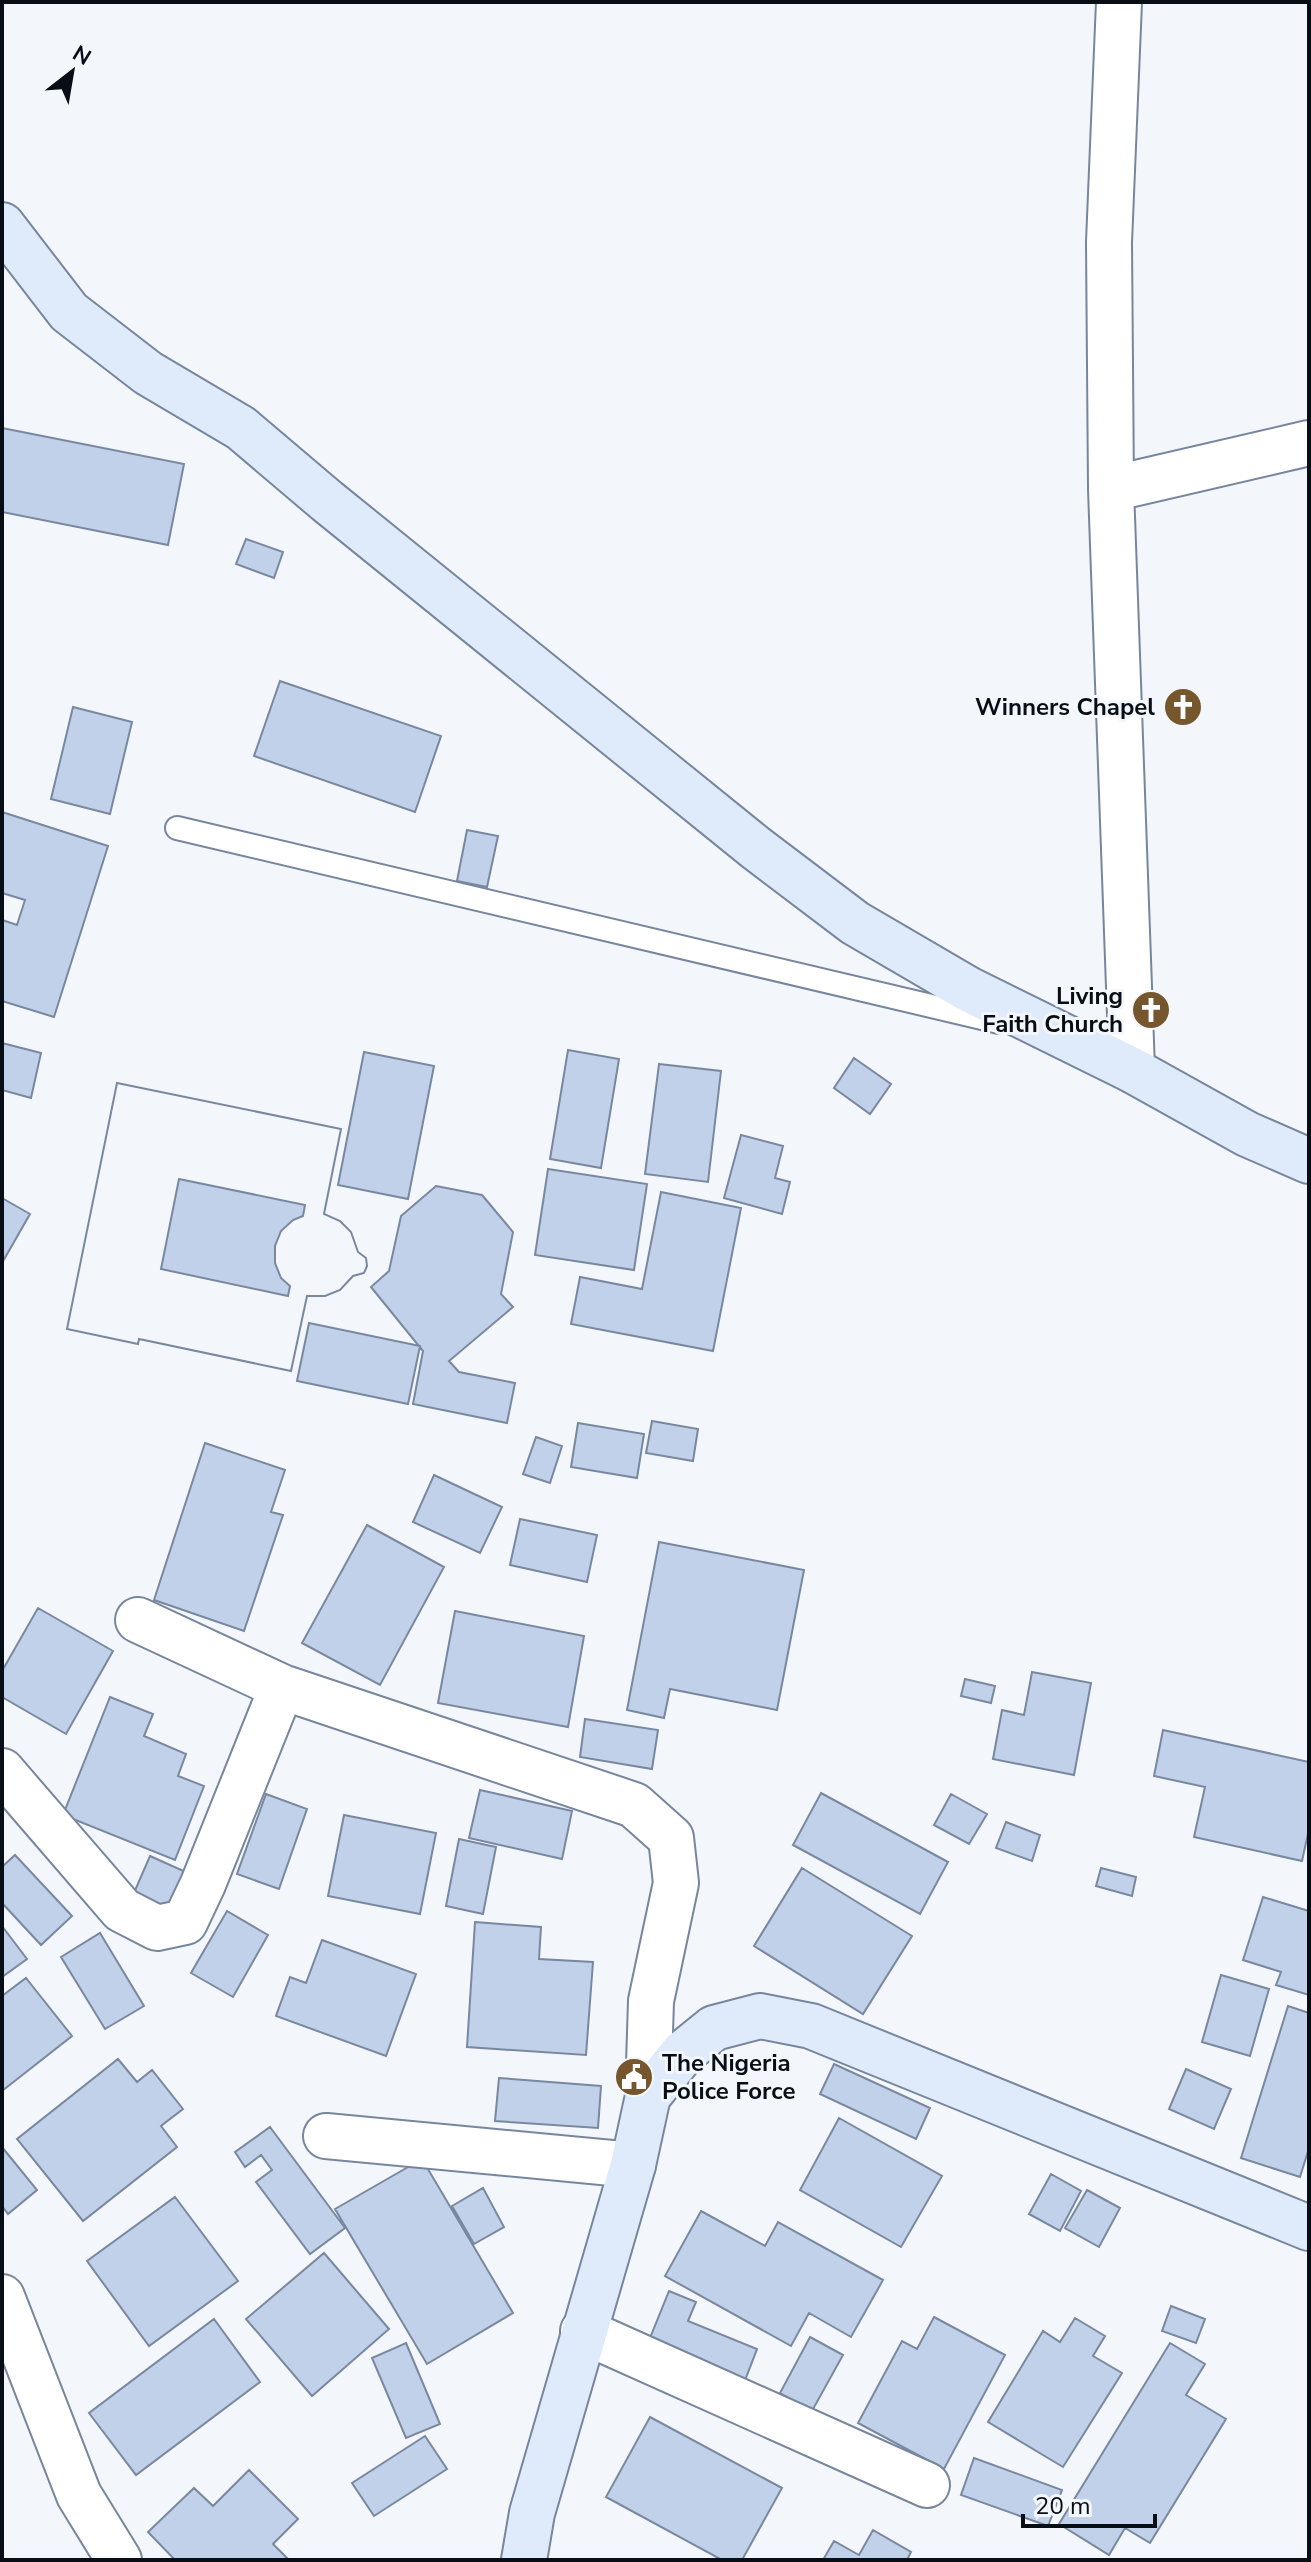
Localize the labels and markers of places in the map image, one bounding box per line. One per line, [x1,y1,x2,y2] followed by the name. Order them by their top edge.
[1162,686,1204,728] church icon: Winners Chapel
[975,691,1155,723] place label: Winners Chapel
[982,980,1123,1040] place label: Living Faith Church
[1130,989,1172,1031] church icon: Living Faith Church
[662,2047,795,2107] place label: The Nigeria Police Force
[613,2056,655,2098] public building icon: The Nigeria Police Force

